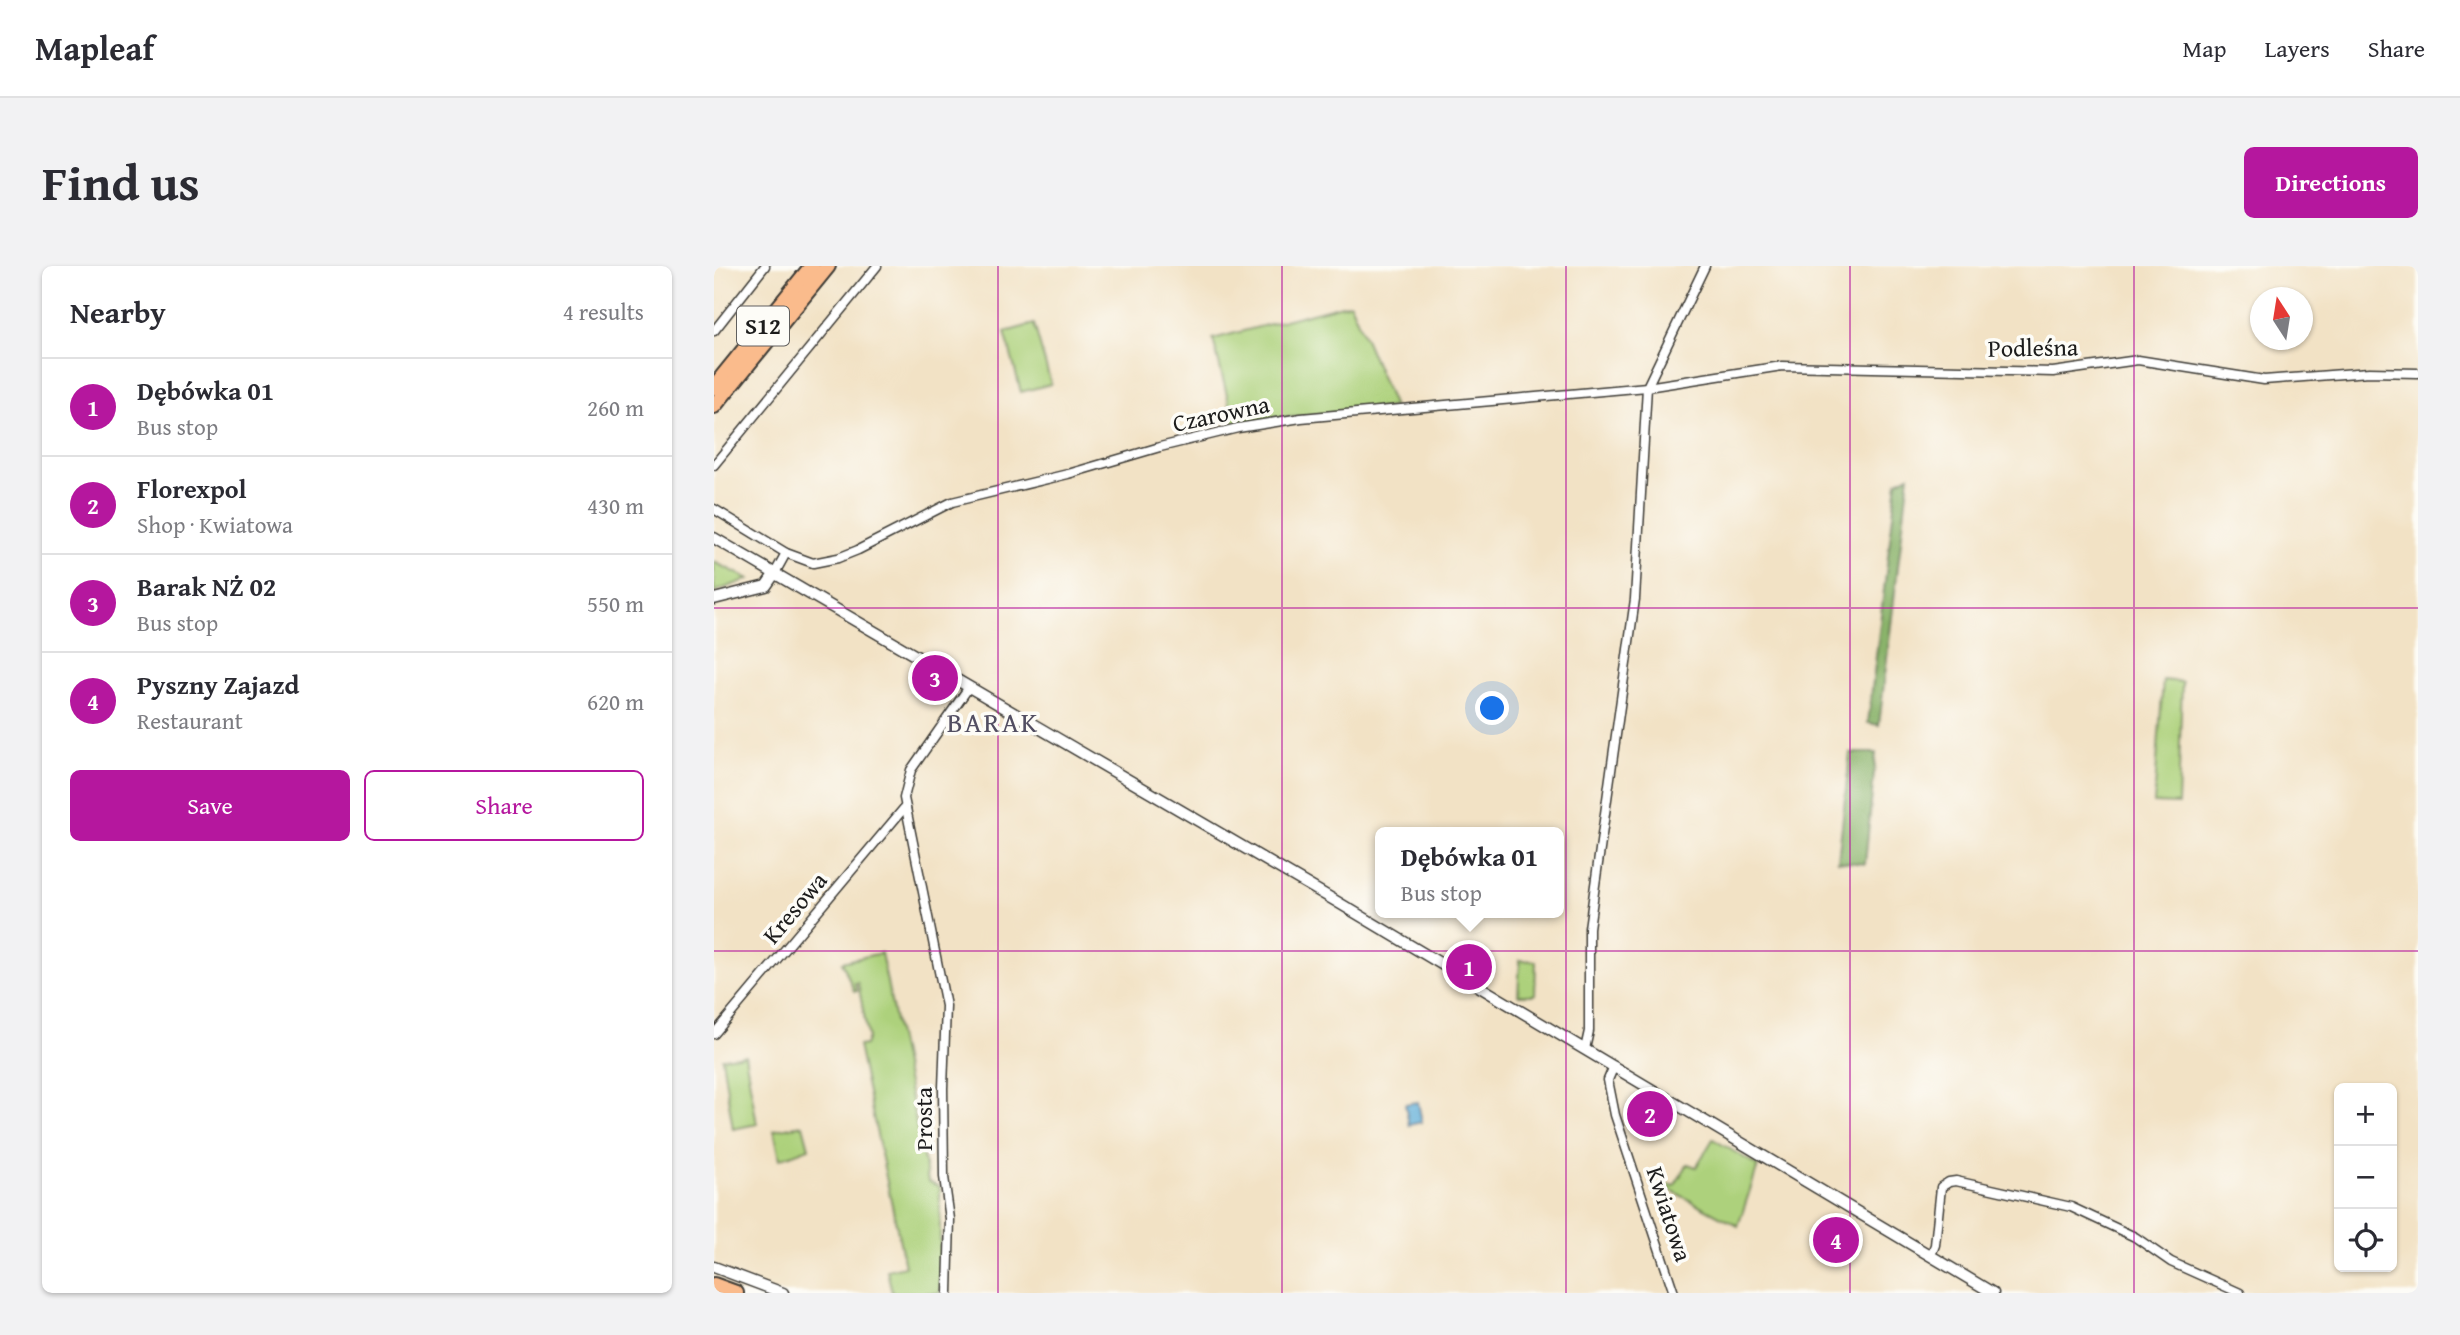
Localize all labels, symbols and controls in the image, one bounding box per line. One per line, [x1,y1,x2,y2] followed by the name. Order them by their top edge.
[35,24,154,72] text: Mapleaf
[2183,31,2226,66] text: Map
[2264,31,2330,66] text: Layers
[2368,31,2425,66] text: Share
[42,146,200,218] text: Find us
[2244,147,2418,218] button: Directions
[2250,287,2313,350] north arrow
[70,290,166,334] text: Nearby
[563,295,644,328] text: 4 results
[737,306,789,346] road number: S12
[1988,329,2079,366] street label: Podleśna
[137,371,274,410] text: Dębówka 01
[1169,386,1273,441] street label: Czarowna
[87,391,99,424] text: 1
[587,391,644,424] text: 260 m
[137,410,218,443] text: Bus stop
[137,469,247,508] text: Florexpol
[87,489,99,522] text: 2
[587,489,644,522] text: 430 m
[137,508,293,541] text: Shop · Kwiatowa
[137,567,276,606] text: Barak NŻ 02
[87,587,99,620] text: 3
[587,587,644,620] text: 550 m
[137,606,218,639] text: Bus stop
[912,652,958,704] pin: 3
[137,665,300,704] text: Pyszny Zajazd
[87,685,99,718] text: 4
[587,685,644,718] text: 620 m
[1475,691,1509,725] your location
[947,701,1039,742] district label: BARAK
[137,704,243,737] text: Restaurant
[70,770,350,841] button: Save
[364,770,644,841] button: Share
[1375,827,1564,918] popup
[1401,837,1538,876] text: Dębówka 01
[754,864,836,951] street label: Kresowa
[1401,876,1482,909] text: Bus stop
[1446,941,1492,993] pin: 1
[2334,1083,2397,1272] map controls
[2334,1083,2397,1146] button: +
[906,1086,941,1151] street label: Prosta
[1627,1088,1673,1140] pin: 2
[2334,1146,2397,1209] button: −
[1638,1162,1701,1266] street label: Kwiatowa
[2334,1209,2397,1272] button: locate
[1813,1214,1859,1266] pin: 4

